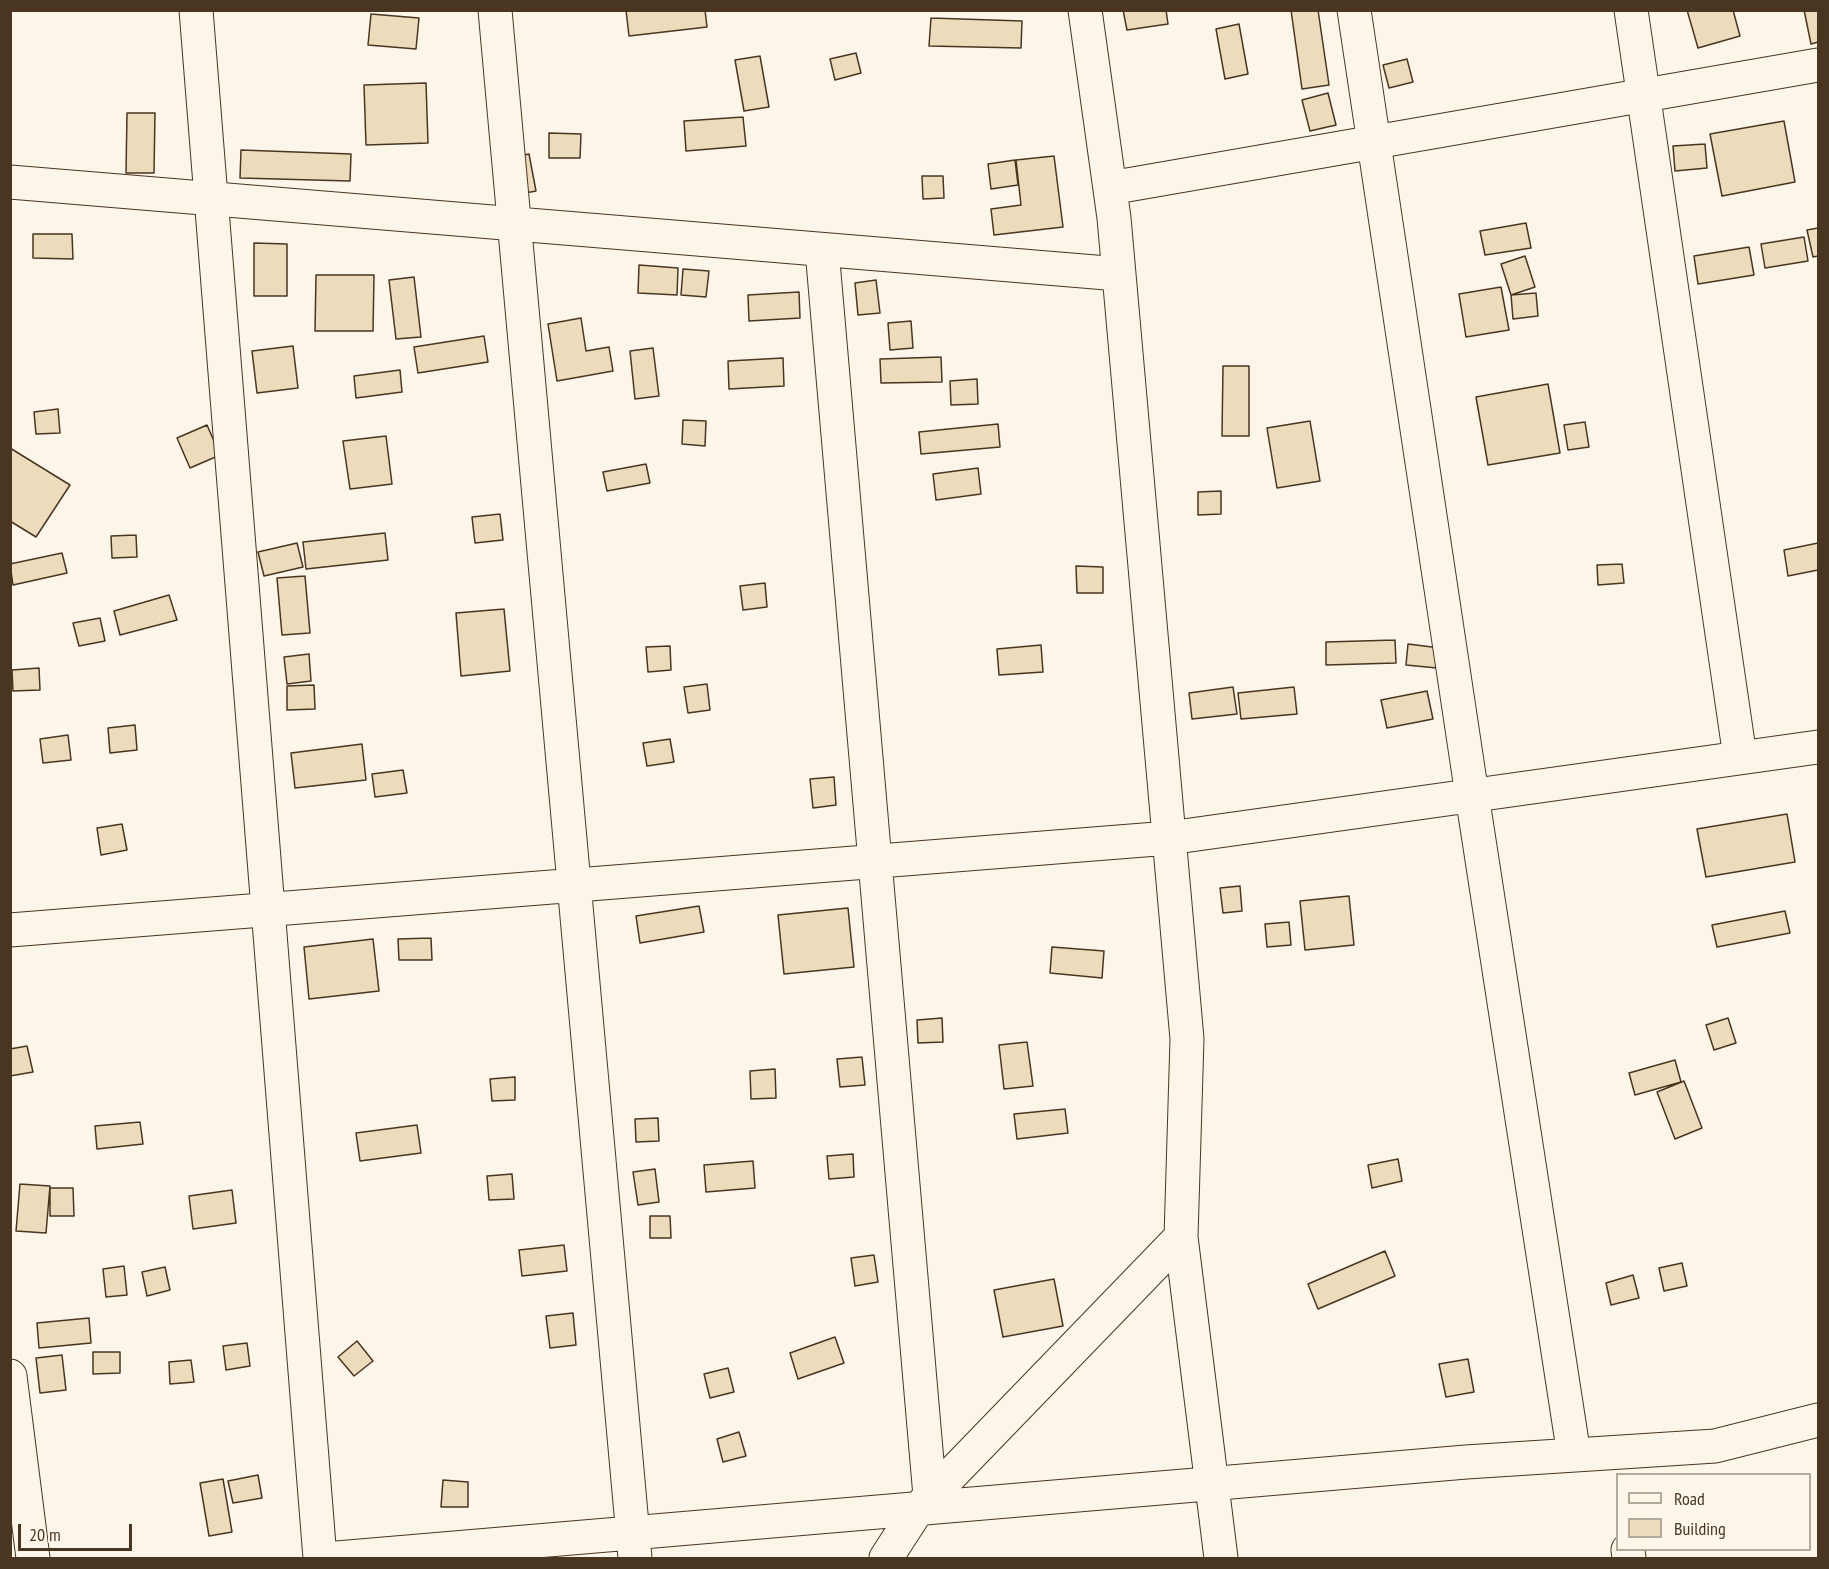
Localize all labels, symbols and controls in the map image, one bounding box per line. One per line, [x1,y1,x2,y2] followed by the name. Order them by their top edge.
[1616,1473,1811,1551] legend
[1674,1487,1705,1510] text: Road
[21,1512,135,1550] scale bar
[1674,1517,1726,1540] text: Building
[29,1523,61,1546] text: 20 m

